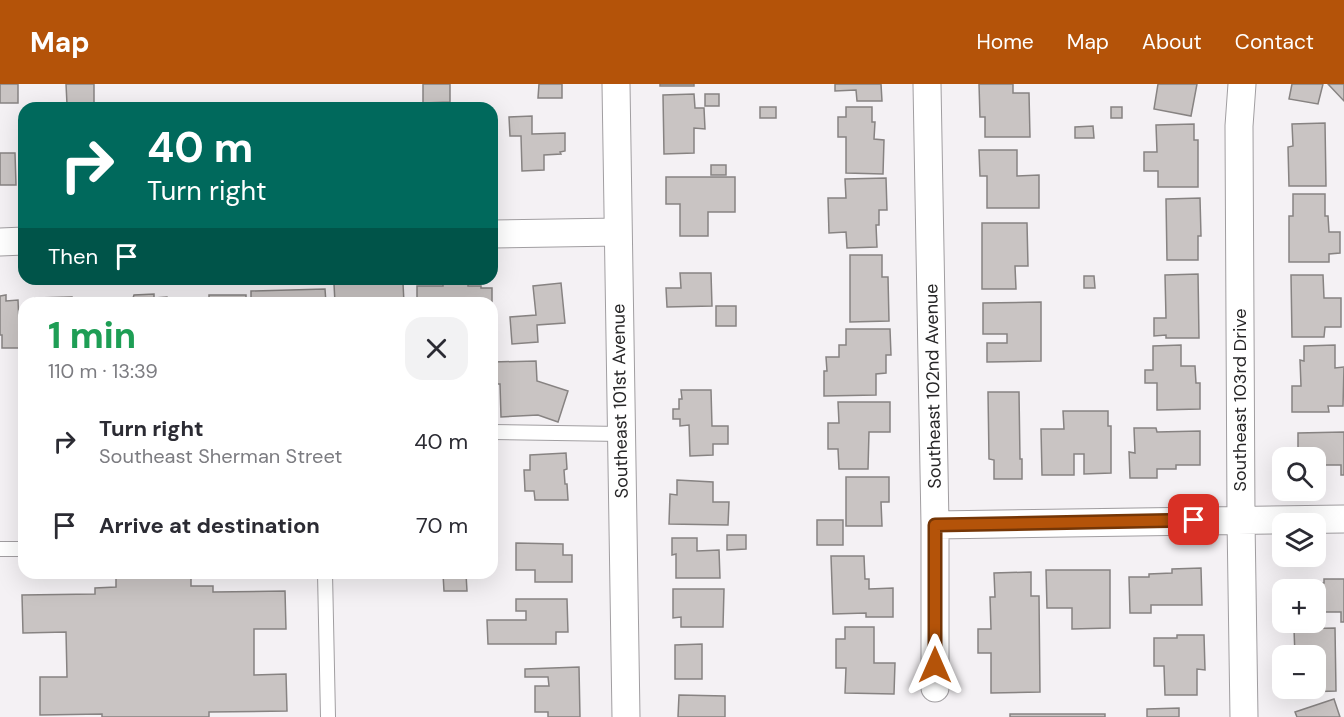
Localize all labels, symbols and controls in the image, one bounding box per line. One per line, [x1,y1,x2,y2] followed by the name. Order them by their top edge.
[30,24,90,61] text: Map
[976,28,1034,56] text: Home
[1067,28,1109,56] text: Map
[1142,28,1202,56] text: About
[1235,28,1314,56] text: Contact
[147,120,253,175] text: 40 m
[48,126,126,204] icon: right
[147,173,267,208] text: Turn right
[110,240,143,273] icon: arrive
[48,242,98,271] text: Then
[919,283,947,489] street label: Southeast 102nd Avenue
[606,304,634,498] street label: Southeast 101st Avenue
[1228,309,1252,491] street label: Southeast 103rd Drive
[48,312,136,359] text: 1 min
[405,317,468,380] button: close
[48,358,158,384] text: 110 m · 13:39
[99,414,204,443] text: Turn right
[48,425,81,458] icon: right
[414,427,468,456] text: 40 m
[99,443,342,469] text: Southeast Sherman Street
[1272,447,1326,699] map controls
[1272,447,1326,501] button: search
[1168,494,1219,545] pin
[1177,503,1210,536] icon: arrive
[48,509,81,542] icon: arrive
[99,511,320,540] text: Arrive at destination
[416,511,468,540] text: 70 m
[1272,513,1326,567] button: layers
[1272,579,1326,633] button: +
[903,633,967,697] position arrow
[1272,645,1326,699] button: −

